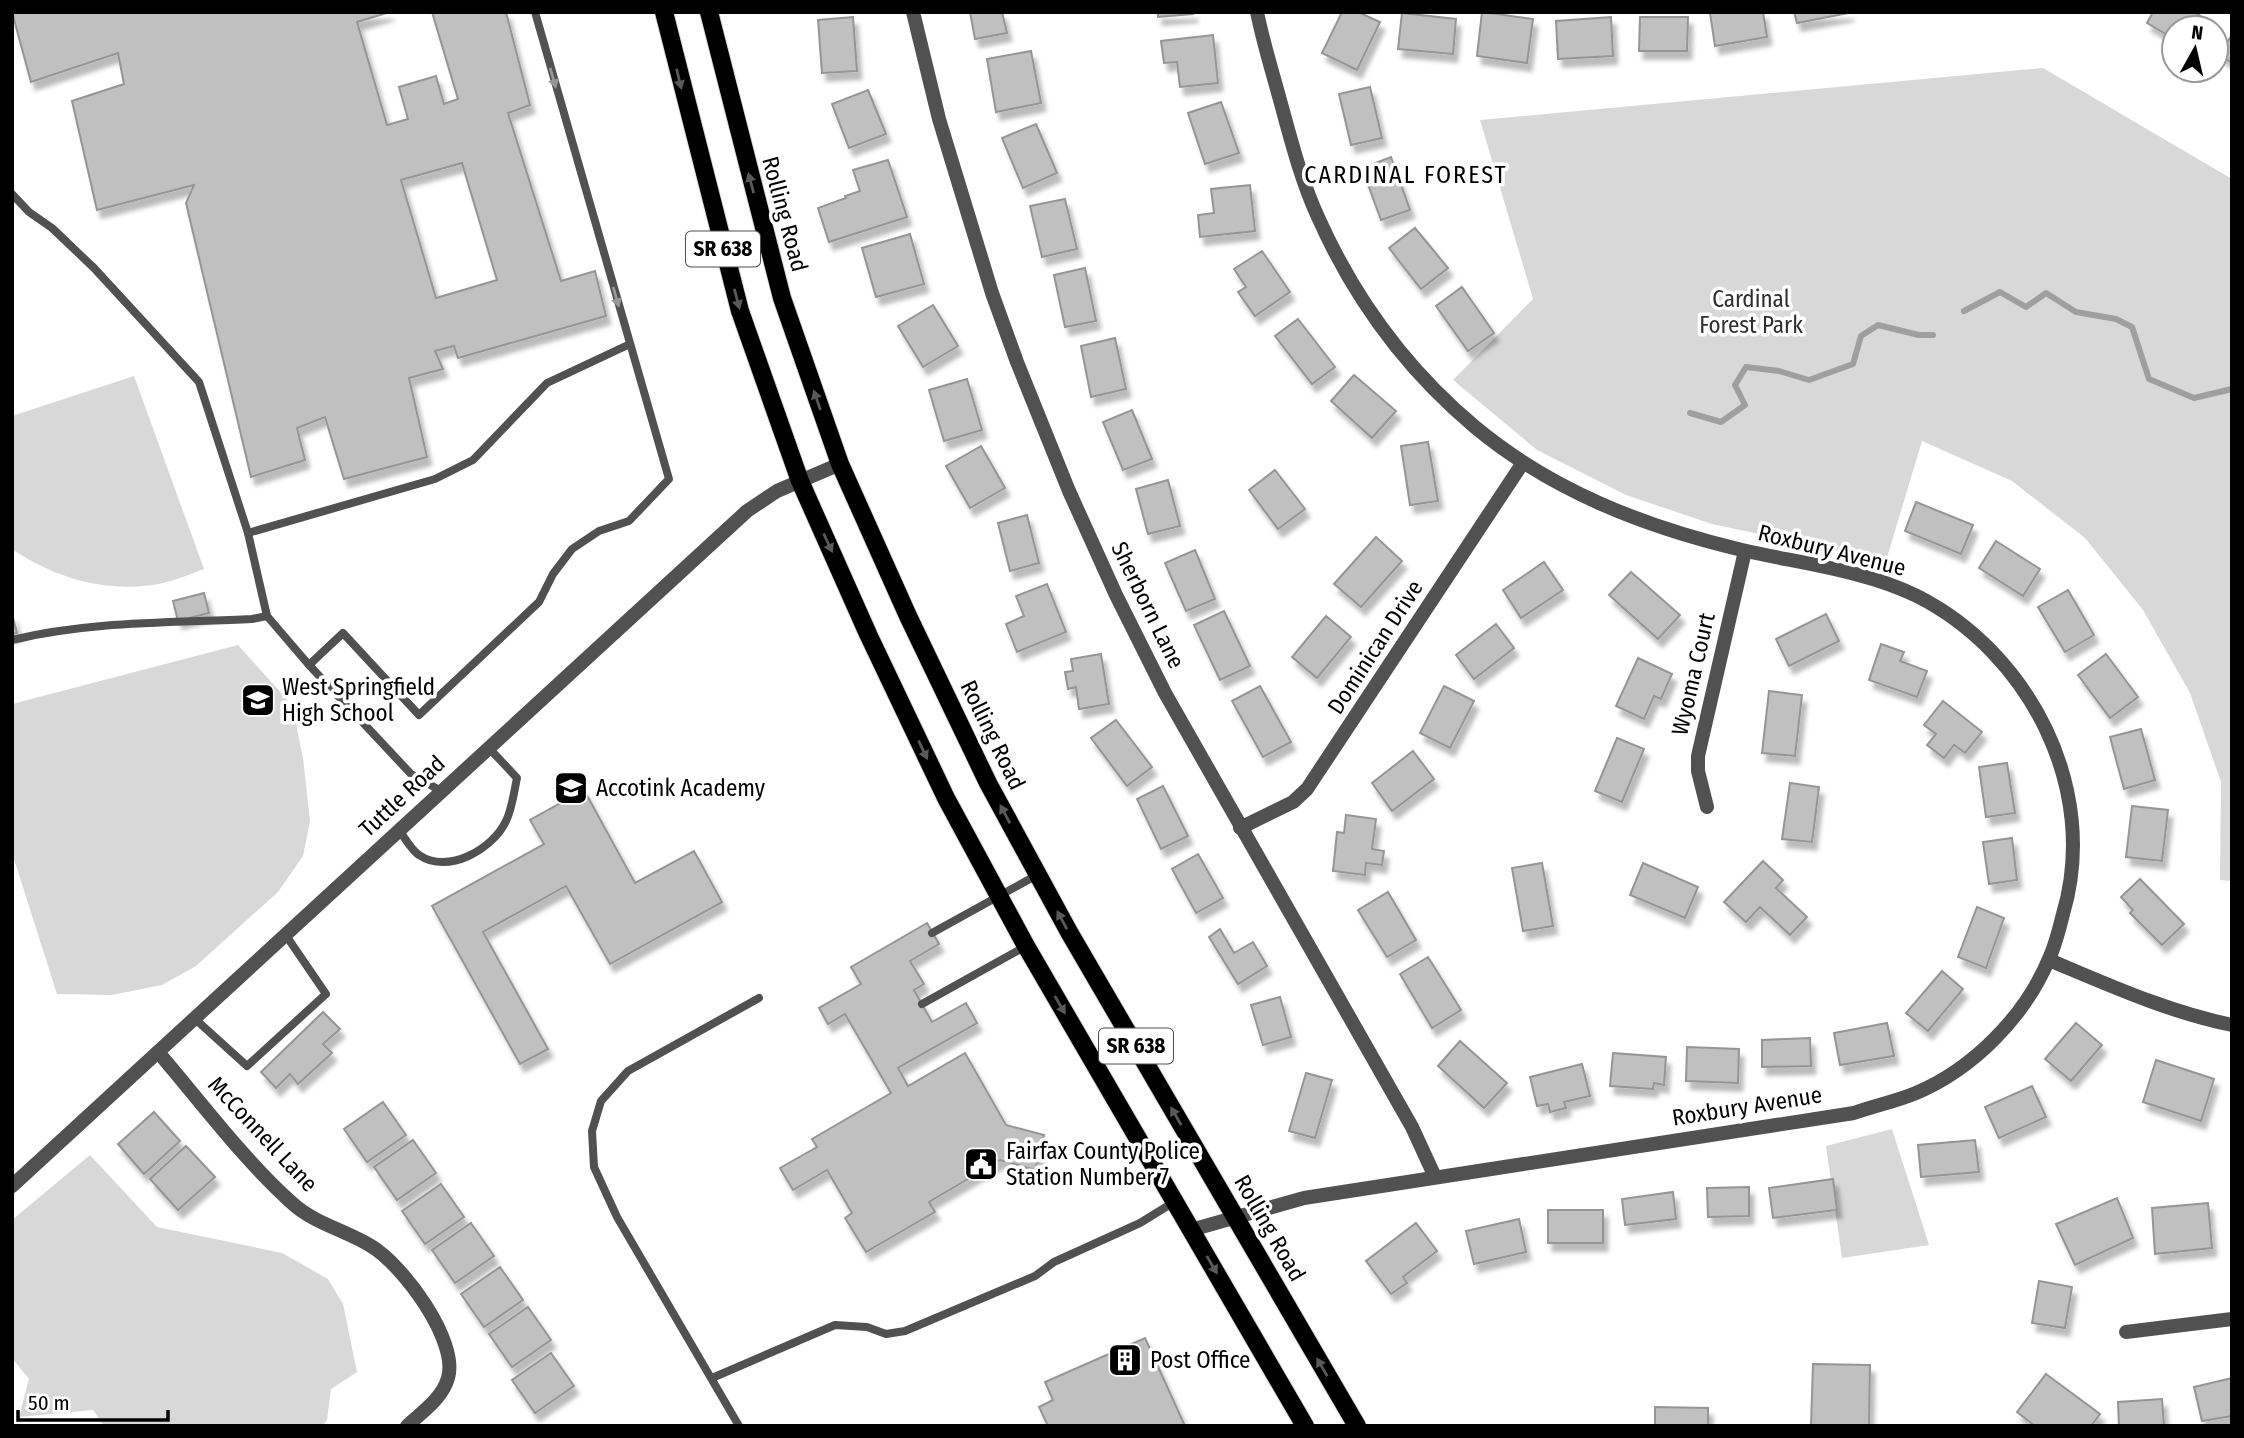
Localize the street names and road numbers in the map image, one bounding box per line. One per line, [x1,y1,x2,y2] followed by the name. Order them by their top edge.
[756,153,814,275] street label: Rolling Road
[686,232,760,266] road number: SR 638
[1755,518,1909,582] street label: Roxbury Avenue
[1105,537,1191,673] street label: Sherborn Lane
[1321,575,1429,719] street label: Dominican Drive
[1665,610,1721,738] street label: Wyoma Court
[954,676,1032,794] street label: Rolling Road
[353,749,451,843] street label: Tuttle Road
[1099,1028,1173,1064] road number: SR 638
[202,1071,324,1197] street label: McConnell Lane
[1670,1080,1824,1132] street label: Roxbury Avenue
[1228,1170,1312,1286] street label: Rolling Road

